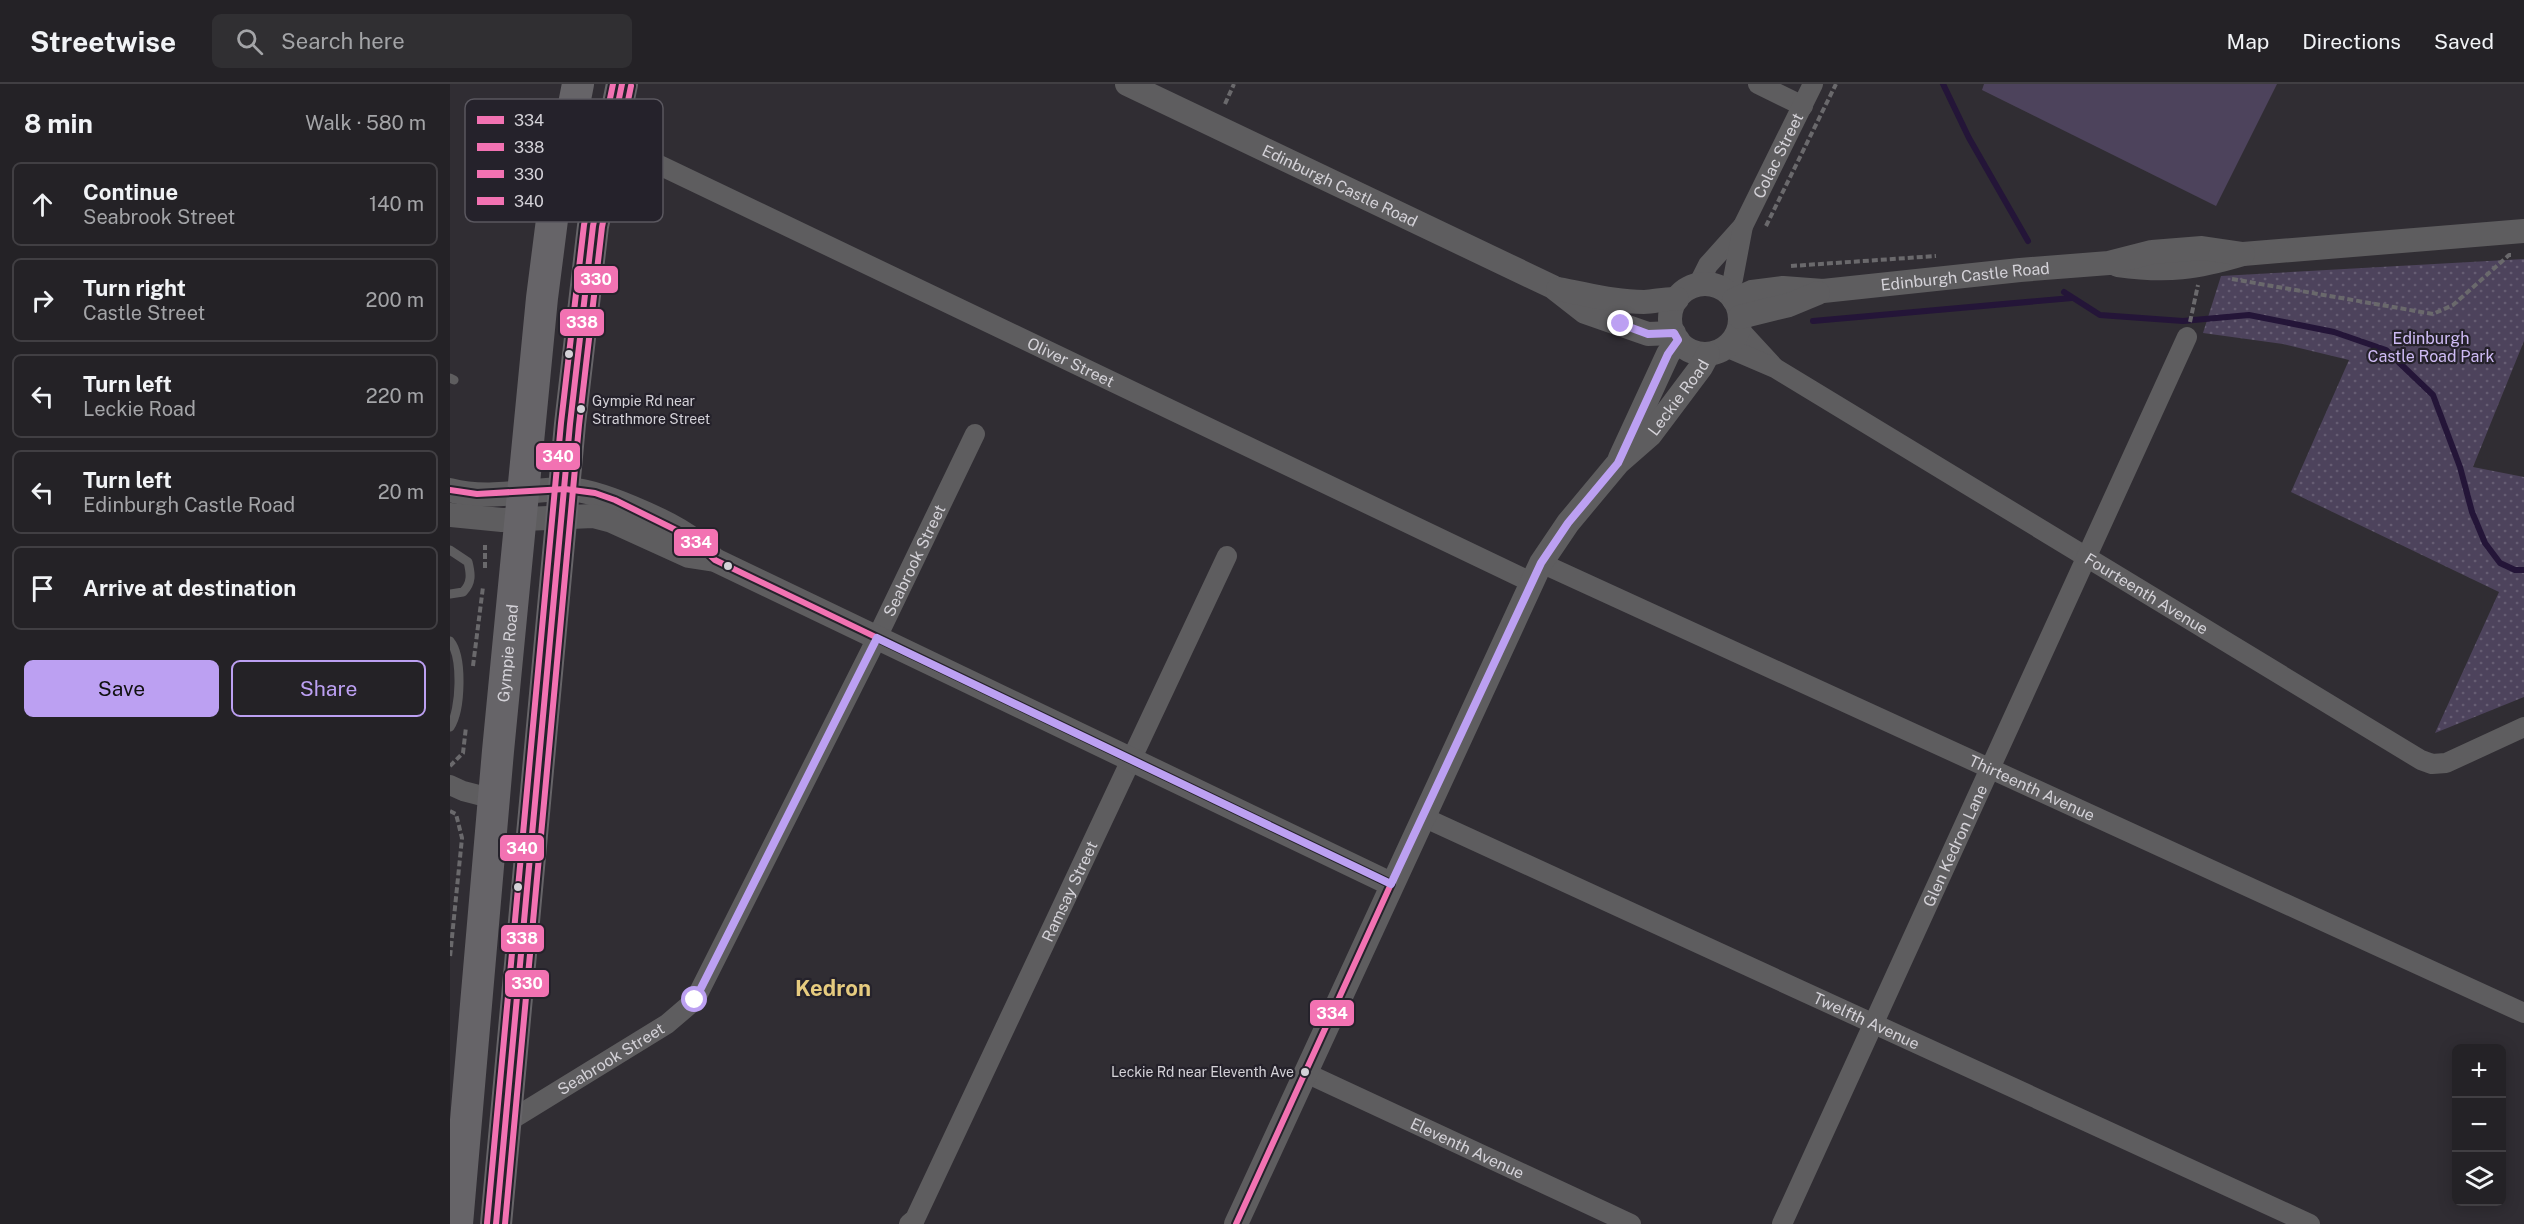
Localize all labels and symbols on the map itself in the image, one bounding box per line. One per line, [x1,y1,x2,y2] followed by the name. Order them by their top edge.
[465,99,663,222] legend
[1749,109,1807,201] street label: Colac Street
[514,111,544,130] text: 334
[514,138,544,157] text: 338
[1259,140,1421,231] street label: Edinburgh Castle Road
[514,165,544,184] text: 330
[514,192,544,211] text: 340
[1880,258,2050,294] street label: Edinburgh Castle Road
[573,265,619,294] line badge: 330
[580,270,612,289] text: 330
[559,308,605,337] line badge: 338
[1607,310,1633,336] route end
[566,313,598,332] text: 338
[2367,329,2495,366] park label: Edinburgh Castle Road Park
[1024,333,1118,391] street label: Oliver Street
[563,348,575,360] unlabelled marker
[1644,356,1713,439] street label: Leckie Road
[592,393,710,427] place label: Gympie Rd near Strathmore Street
[575,403,587,415] marker: Gympie Rd near Strathmore Street
[535,442,581,471] line badge: 340
[542,447,574,466] text: 340
[879,501,949,620] street label: Seabrook Street
[673,528,719,557] line badge: 334
[680,533,712,552] text: 334
[2081,549,2212,638] street label: Fourteenth Avenue
[722,560,734,572] unlabelled marker
[493,603,522,703] street label: Gympie Road
[1966,751,2098,825] street label: Thirteenth Avenue
[1919,782,1991,910] street label: Glen Kedron Lane
[499,834,545,862] line badge: 340
[1037,838,1101,945] street label: Ramsay Street
[506,839,538,858] text: 340
[512,881,524,893] unlabelled marker
[500,924,545,953] line badge: 338
[506,929,538,948] text: 338
[504,969,550,998] line badge: 330
[511,974,543,993] text: 330
[795,975,871,1001] district label: Kedron
[681,986,707,1012] route start
[1810,988,1923,1053] street label: Twelfth Avenue
[1309,999,1355,1027] line badge: 334
[1316,1004,1348,1023] text: 334
[554,1019,668,1099] street label: Seabrook Street
[1111,1064,1294,1080] place label: Leckie Rd near Eleventh Ave
[1299,1066,1311,1078] marker: Leckie Rd near Eleventh Ave
[1407,1113,1527,1183] street label: Eleventh Avenue

